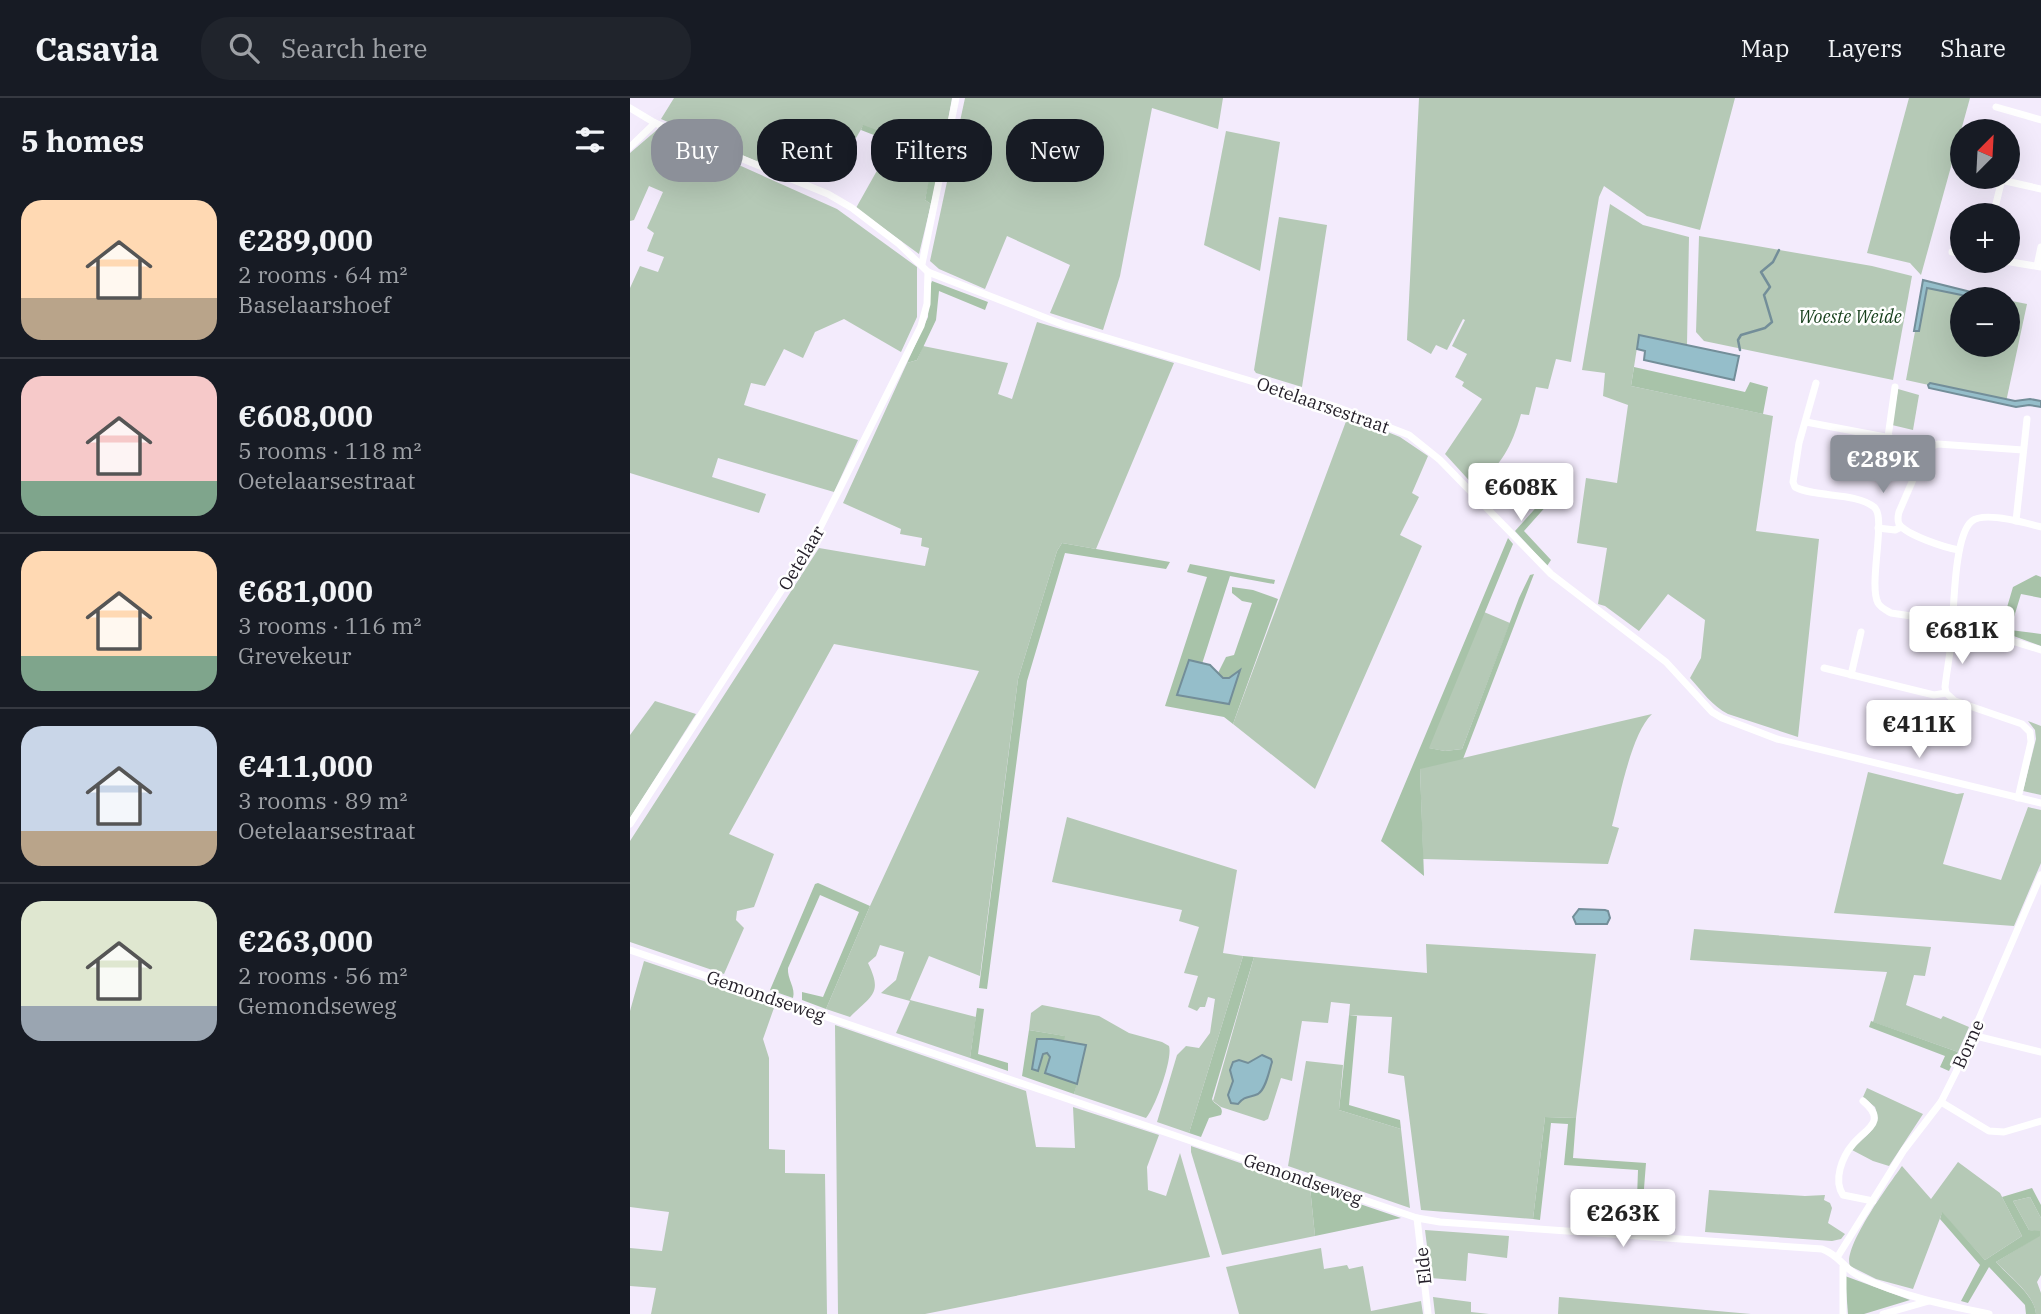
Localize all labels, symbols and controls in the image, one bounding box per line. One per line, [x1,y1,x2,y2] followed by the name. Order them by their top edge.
[201,17,691,80] search box
[35,27,159,70] text: Casavia
[225,29,263,67] icon: search
[281,31,427,65] text: Search here
[1741,32,1789,64] text: Map
[1827,32,1902,64] text: Layers
[1940,32,2006,64] text: Share
[651,119,743,182] chip: Buy
[757,119,857,182] chip: Rent
[871,119,992,182] chip: Filters
[1006,119,1104,182] chip: New
[1950,119,2020,189] north arrow
[1950,119,2020,357] map controls
[21,121,144,160] text: 5 homes
[571,121,609,159] icon: filters
[1950,203,2020,273] button: +
[238,220,373,259] text: €289,000
[77,228,161,312] icon: home
[238,259,408,289] text: 2 rooms · 64 m²
[1950,287,2020,357] button: −
[238,289,391,319] text: Baselaarshoef
[1798,305,1902,328] park label: Woeste Weide
[1254,372,1392,438] street label: Oetelaarsestraat
[238,396,373,435] text: €608,000
[77,404,161,488] icon: home
[238,435,421,465] text: 5 rooms · 118 m²
[1834,436,1932,495] pin: €289K
[1846,443,1920,473] text: €289K
[1472,464,1570,523] pin: €608K
[238,465,415,495] text: Oetelaarsestraat
[1484,471,1558,501] text: €608K
[773,521,829,595] street label: Oetelaar
[238,571,373,610] text: €681,000
[77,579,161,663] icon: home
[1913,606,2011,666] pin: €681K
[238,610,421,640] text: 3 rooms · 116 m²
[1925,614,1999,644] text: €681K
[238,640,351,670] text: Grevekeur
[1870,700,1968,760] pin: €411K
[1882,708,1956,738] text: €411K
[238,746,373,785] text: €411,000
[77,754,161,838] icon: home
[238,785,408,815] text: 3 rooms · 89 m²
[238,815,415,845] text: Oetelaarsestraat
[238,921,373,960] text: €263,000
[77,929,161,1013] icon: home
[238,960,408,990] text: 2 rooms · 56 m²
[704,965,829,1027] street label: Gemondseweg
[238,990,397,1020] text: Gemondseweg
[1947,1016,1989,1072] street label: Borne
[1241,1148,1366,1210] street label: Gemondseweg
[1574,1190,1672,1249] pin: €263K
[1586,1197,1660,1227] text: €263K
[1410,1246,1436,1286] street label: Elde

